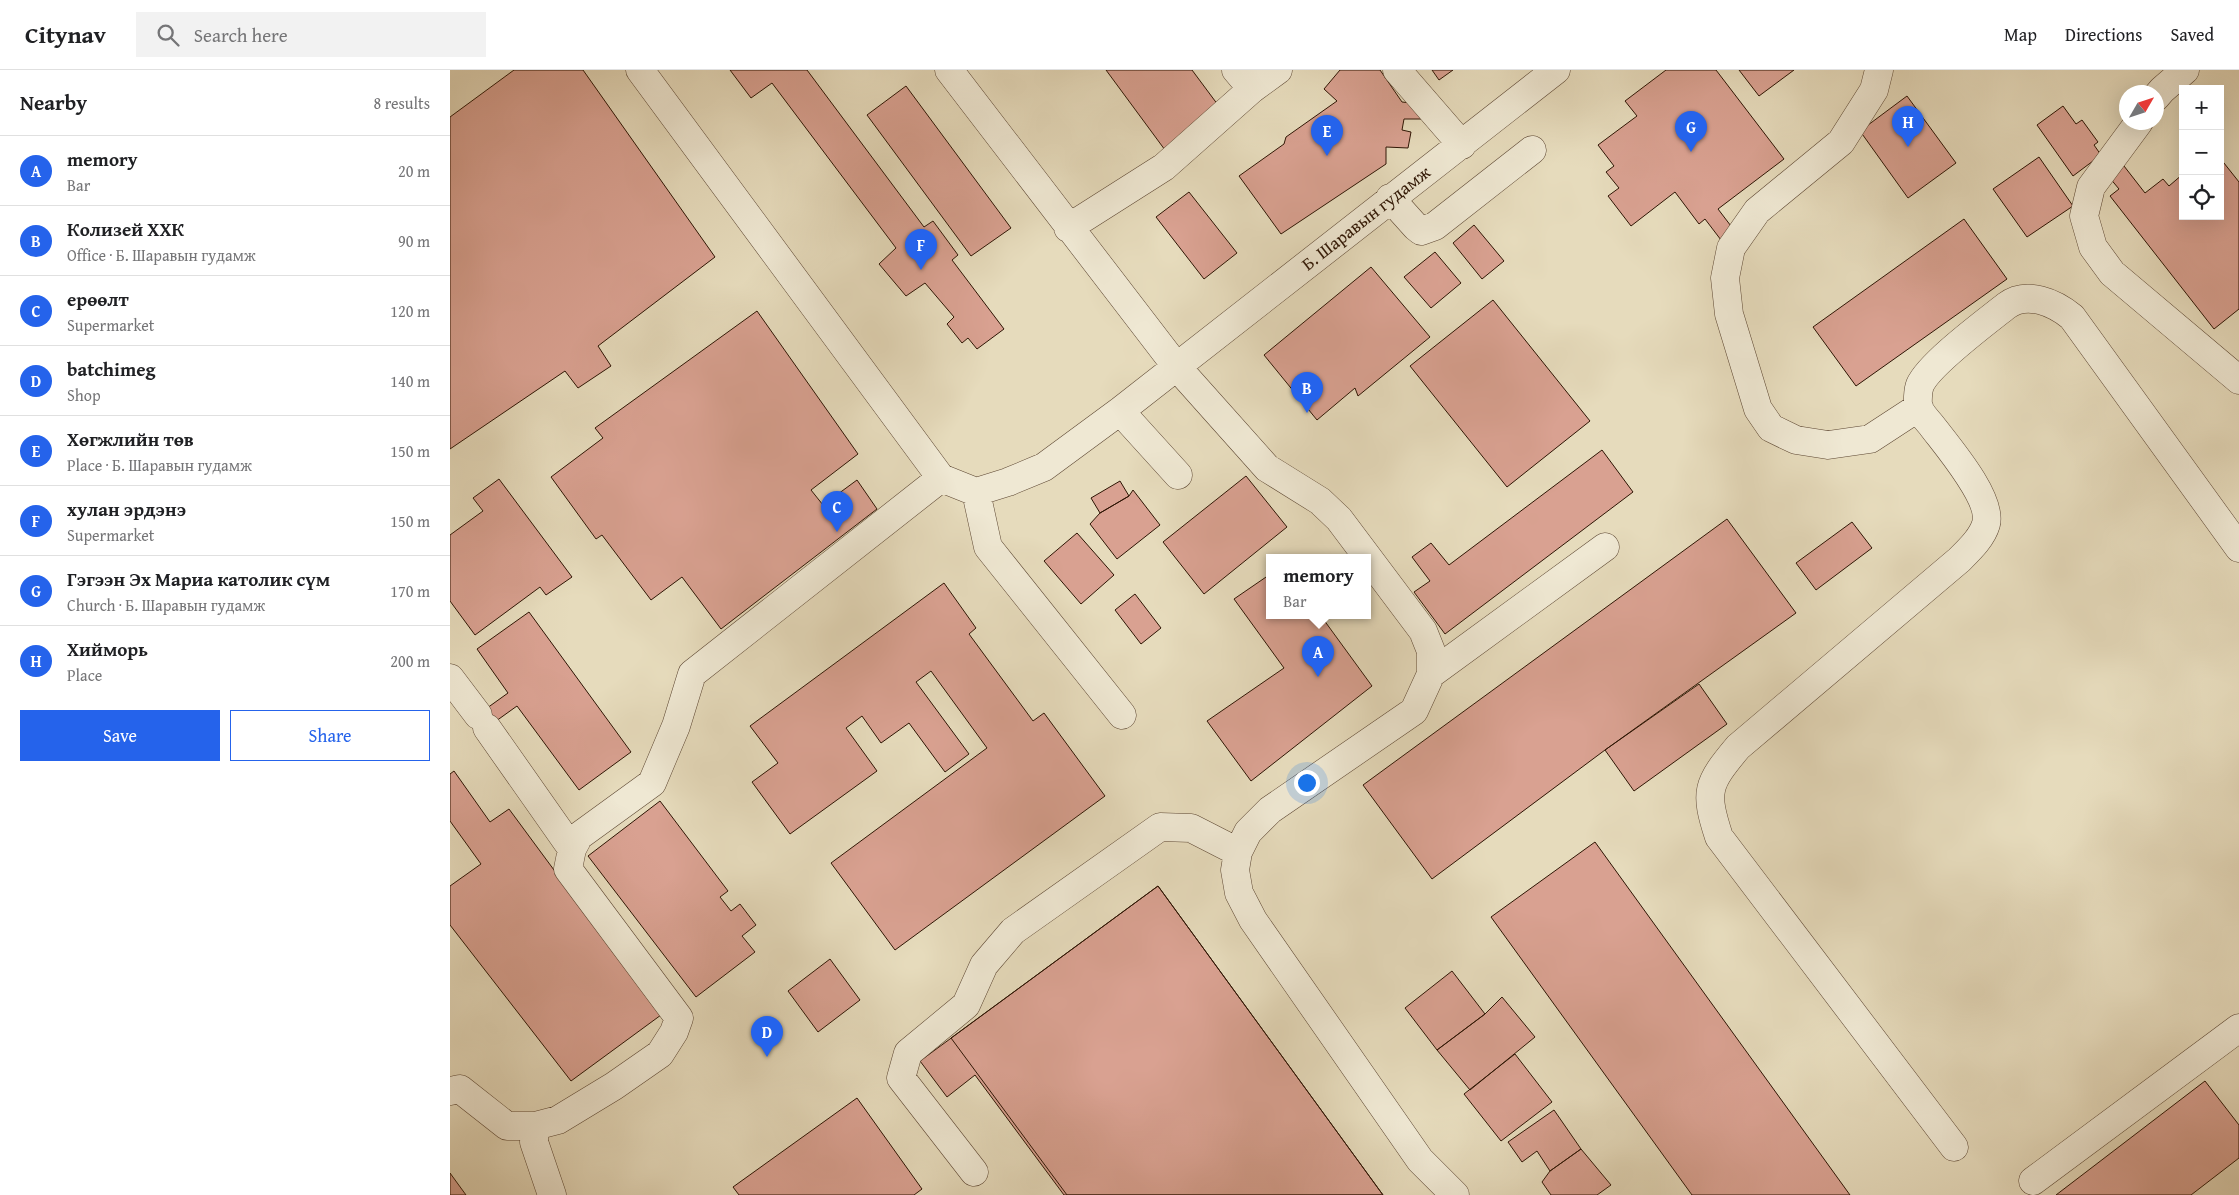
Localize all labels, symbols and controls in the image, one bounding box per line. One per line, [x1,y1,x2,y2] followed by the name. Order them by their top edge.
[136,12,486,57] search box
[25,17,106,52] text: Citynav
[154,21,182,49] icon: search
[194,21,288,49] text: Search here
[2004,21,2037,48] text: Map
[2065,21,2142,48] text: Directions
[2170,21,2214,48] text: Saved
[2119,85,2164,130] north arrow
[2179,85,2224,220] map controls
[2179,85,2224,130] button: +
[20,87,87,118] text: Nearby
[373,91,430,115] text: 8 results
[1892,106,1924,147] pin: H
[1675,111,1707,152] pin: G
[1311,115,1343,156] pin: E
[2179,130,2224,175] button: −
[67,145,137,173] text: memory
[1295,158,1437,277] street label: Б. Шаравын гудамж
[31,159,41,183] text: A
[398,159,430,183] text: 20 m
[67,173,90,197] text: Bar
[2179,175,2224,220] button: locate
[67,215,184,243] text: Колизей ХХК
[31,229,41,253] text: B
[398,229,430,253] text: 90 m
[905,229,937,270] pin: F
[67,243,256,267] text: Office · Б. Шаравын гудамж
[67,285,129,313] text: ерөөлт
[31,299,41,323] text: C
[390,299,430,323] text: 120 m
[67,313,154,337] text: Supermarket
[67,355,156,383] text: batchimeg
[31,369,41,393] text: D
[390,369,430,393] text: 140 m
[1291,372,1323,413] pin: B
[67,383,101,407] text: Shop
[67,425,194,453] text: Хөгжлийн төв
[32,439,40,463] text: E
[390,439,430,463] text: 150 m
[67,453,252,477] text: Place · Б. Шаравын гудамж
[821,491,853,532] pin: C
[67,495,186,523] text: хулан эрдэнэ
[32,509,40,533] text: F
[390,509,430,533] text: 150 m
[67,523,154,547] text: Supermarket
[1266,554,1371,619] popup
[1283,561,1354,589] text: memory
[67,565,330,593] text: Гэгээн Эх Мариа католик сүм
[31,579,41,603] text: G
[390,579,430,603] text: 170 m
[1283,589,1306,613] text: Bar
[67,593,265,617] text: Church · Б. Шаравын гудамж
[67,635,148,663] text: Хийморь
[1302,636,1334,677] pin: A
[30,649,42,673] text: H
[390,649,430,673] text: 200 m
[67,663,102,687] text: Place
[20,710,220,761] button: Save
[230,710,430,761] button: Share
[1294,770,1320,796] your location
[751,1016,783,1057] pin: D

